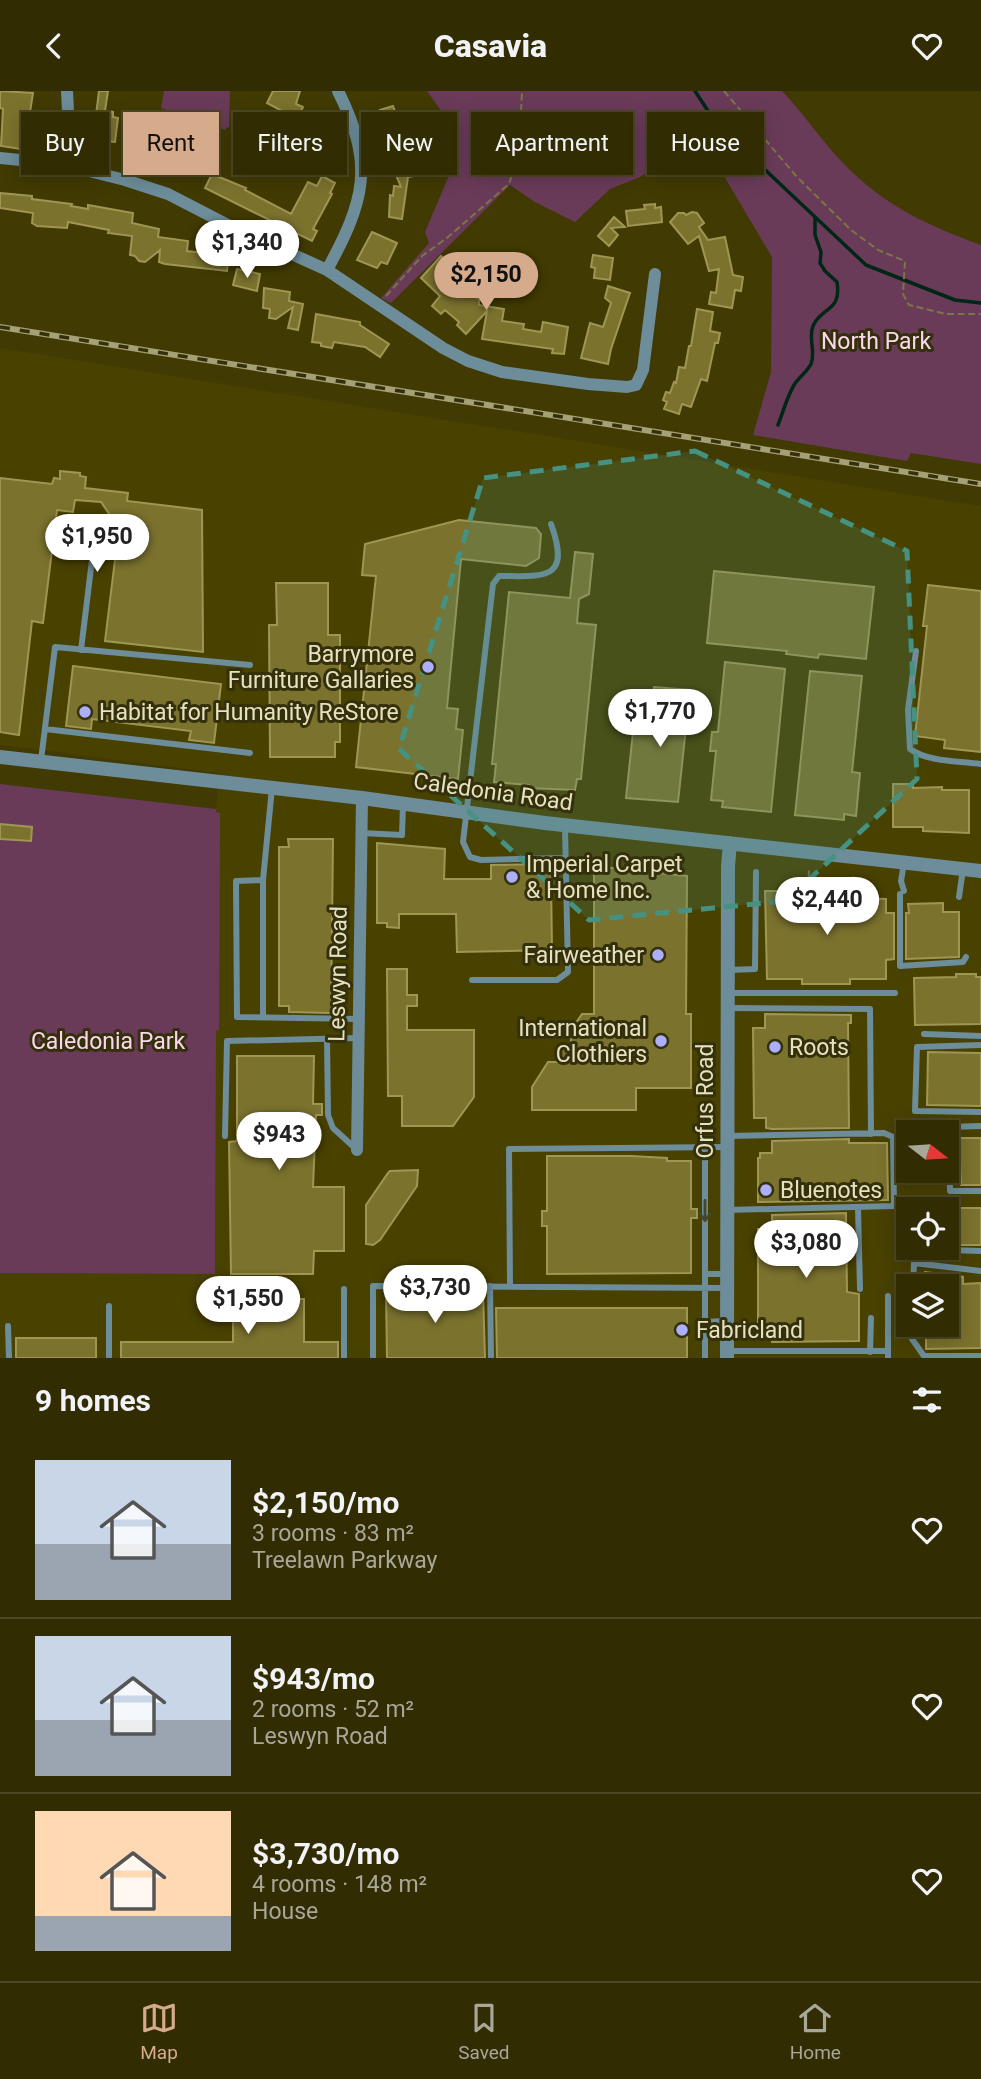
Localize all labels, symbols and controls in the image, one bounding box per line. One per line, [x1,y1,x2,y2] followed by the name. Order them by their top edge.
[35,27,73,65] icon: back
[434,27,547,65] text: Casavia
[908,27,946,65] icon: heart
[21,112,109,175] chip: Buy
[123,112,219,175] chip: Rent
[233,112,347,175] chip: Filters
[361,112,457,175] chip: New
[471,112,633,175] chip: Apartment
[647,112,764,175] chip: House
[190,221,304,280] pin: $1,340
[211,229,283,256] text: $1,340
[429,253,543,312] pin: $2,150
[450,261,522,288] text: $2,150
[821,328,931,355] park label: North Park
[40,515,154,574] pin: $1,950
[61,523,133,550] text: $1,950
[228,641,414,694] place label: Barrymore Furniture Gallaries
[420,659,436,675] marker: Barrymore Furniture Gallaries
[603,689,717,749] pin: $1,770
[624,698,696,725] text: $1,770
[99,699,399,726] place label: Habitat for Humanity ReStore
[77,704,93,720] marker: Habitat for Humanity ReStore
[412,767,574,817] street label: Caledonia Road
[526,851,683,904] place label: Imperial Carpet & Home Inc.
[504,869,520,885] marker: Imperial Carpet & Home Inc.
[770,877,884,937] pin: $2,440
[791,886,863,913] text: $2,440
[323,906,353,1042] street label: Leswyn Road
[523,942,644,969] place label: Fairweather
[650,947,666,963] marker: Fairweather
[518,1015,647,1068] place label: International Clothiers
[31,1028,185,1055] park label: Caledonia Park
[653,1033,669,1049] marker: International Clothiers
[789,1034,849,1061] place label: Roots
[767,1039,783,1055] marker: Roots
[692,1044,719,1158] street label: Orfus Road
[238,1112,320,1172] pin: $943
[896,1120,959,1183] north arrow
[896,1120,959,1337] map controls
[253,1121,305,1148] text: $943
[780,1177,882,1204] place label: Bluenotes
[758,1182,774,1198] marker: Bluenotes
[896,1197,959,1260] button: locate
[698,1199,712,1222] one-way arrow
[749,1221,863,1280] pin: $3,080
[770,1229,842,1256] text: $3,080
[378,1265,492,1325] pin: $3,730
[399,1274,471,1301] text: $3,730
[896,1274,959,1337] button: layers
[191,1277,305,1336] pin: $1,550
[212,1285,284,1312] text: $1,550
[696,1317,803,1344] place label: Fabricland
[674,1322,690,1338] marker: Fabricland
[908,1381,946,1419] icon: filters
[35,1383,151,1418] text: 9 homes
[252,1485,400,1520] text: $2,150/mo
[91,1488,175,1572] icon: home
[908,1511,946,1549] icon: heart
[252,1520,414,1547] text: 3 rooms · 83 m²
[252,1547,438,1574] text: Treelawn Parkway
[252,1661,375,1696] text: $943/mo
[91,1664,175,1748] icon: home
[908,1687,946,1725] icon: heart
[252,1696,414,1723] text: 2 rooms · 52 m²
[252,1723,388,1750] text: Leswyn Road
[252,1836,400,1871] text: $3,730/mo
[91,1839,175,1923] icon: home
[908,1862,946,1900] icon: heart
[252,1871,427,1898] text: 4 rooms · 148 m²
[252,1898,318,1925] text: House
[140,1999,178,2064] tab: Map
[458,1999,510,2064] tab: Saved
[790,1999,841,2064] tab: Home

